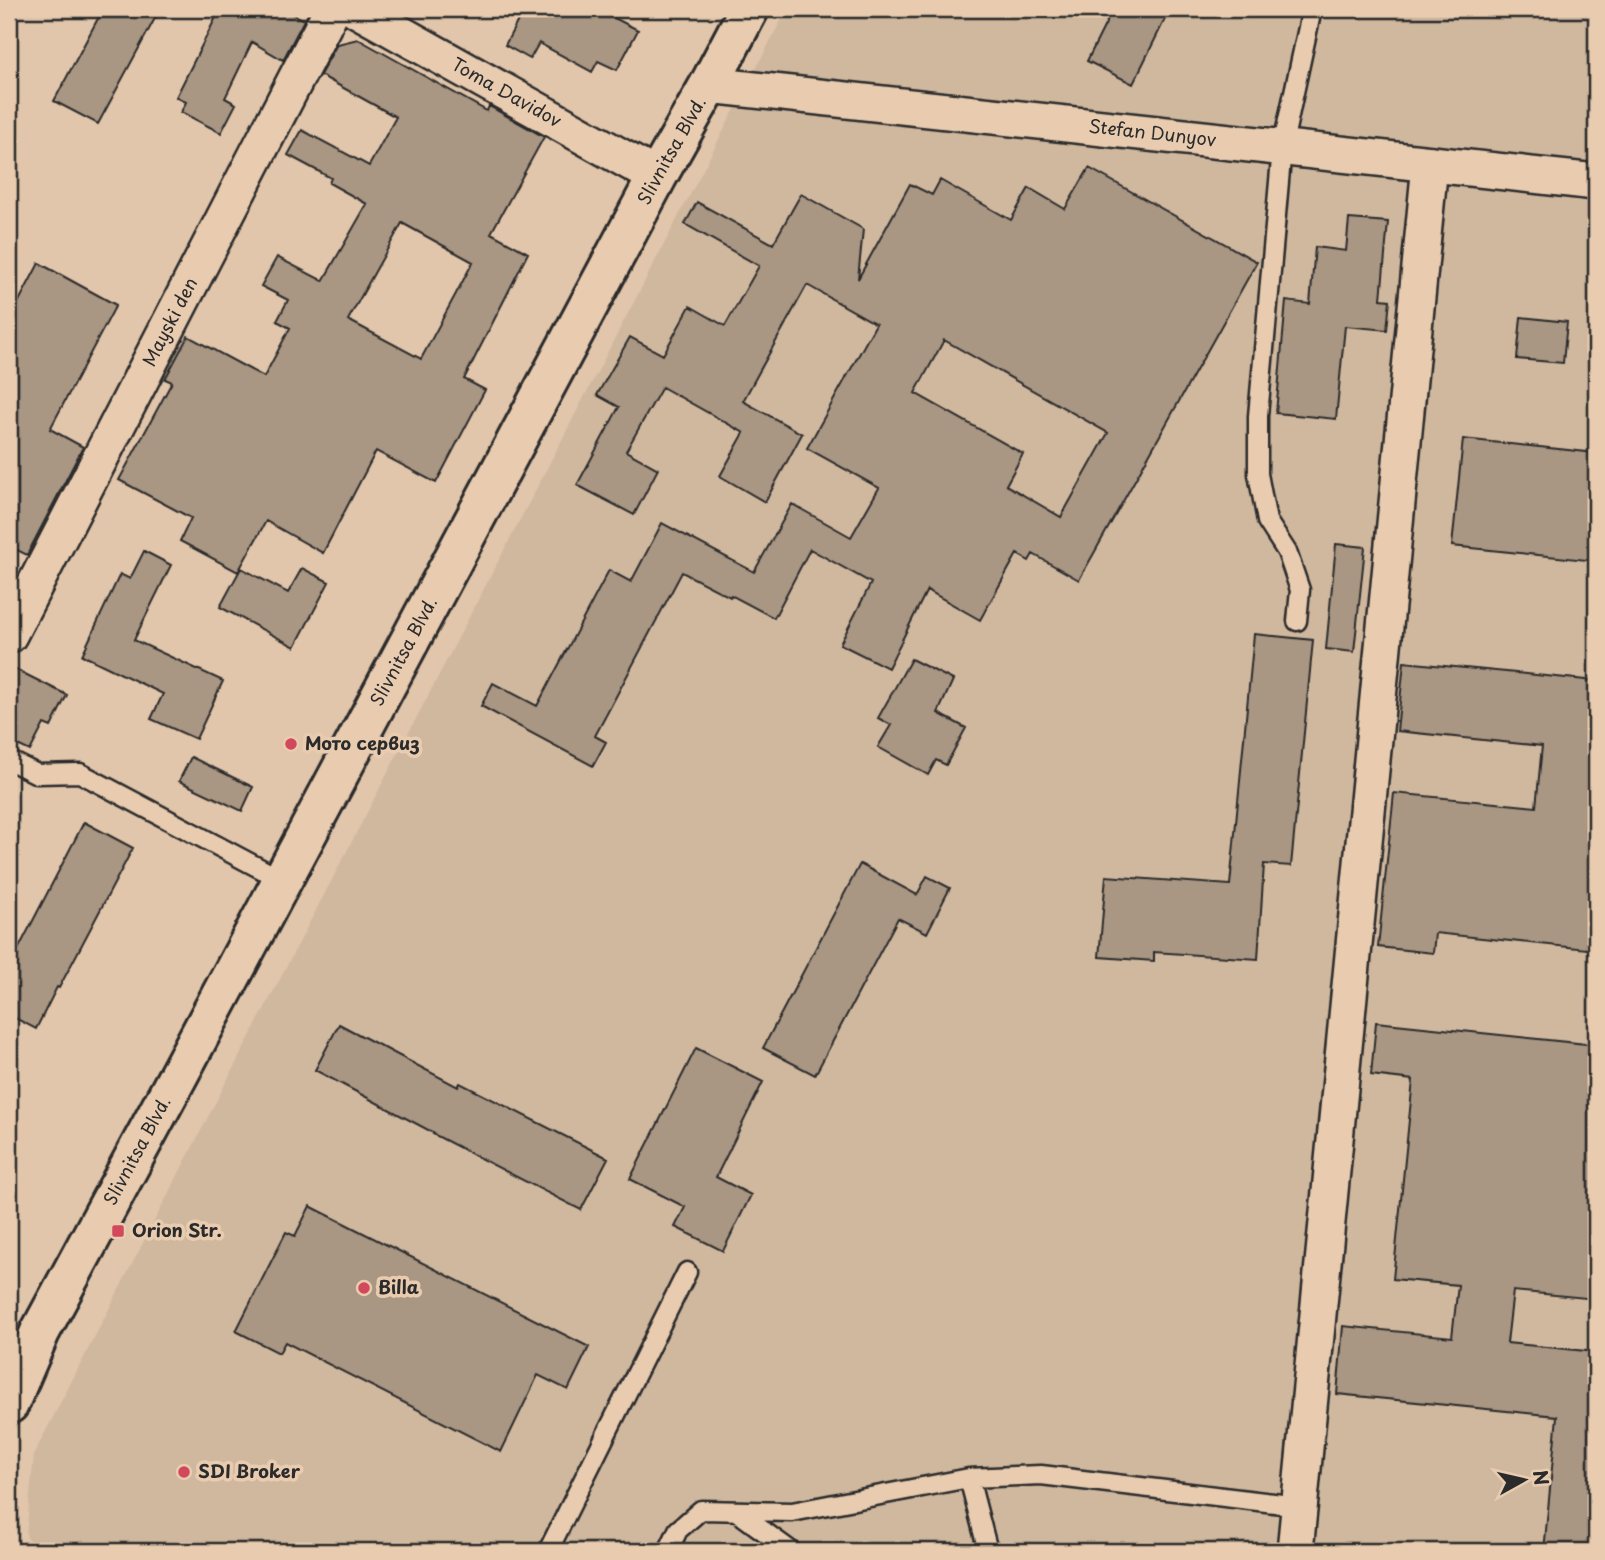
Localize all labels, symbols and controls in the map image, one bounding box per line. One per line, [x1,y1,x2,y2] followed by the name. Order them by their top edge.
[447,50,567,133] street label: Toma Davidov
[630,91,712,209] street label: Slivnitsa Blvd.
[1087,112,1218,152] street label: Stefan Dunyov
[135,272,203,371] street label: Mayski den
[363,592,443,710] street label: Slivnitsa Blvd.
[305,729,420,756] place label: Мото сервиз
[283,736,299,752] marker: Мото сервиз
[96,1091,177,1210] street label: Slivnitsa Blvd.
[132,1216,222,1243] place label: Orion Str.
[110,1223,126,1239] marker: Orion Str.
[378,1273,419,1300] place label: Billa
[356,1280,372,1296] marker: Billa
[1490,1444,1560,1514] north arrow
[198,1457,301,1484] place label: SDI Broker
[176,1464,192,1480] marker: SDI Broker
[1527,1468,1557,1487] text: N

